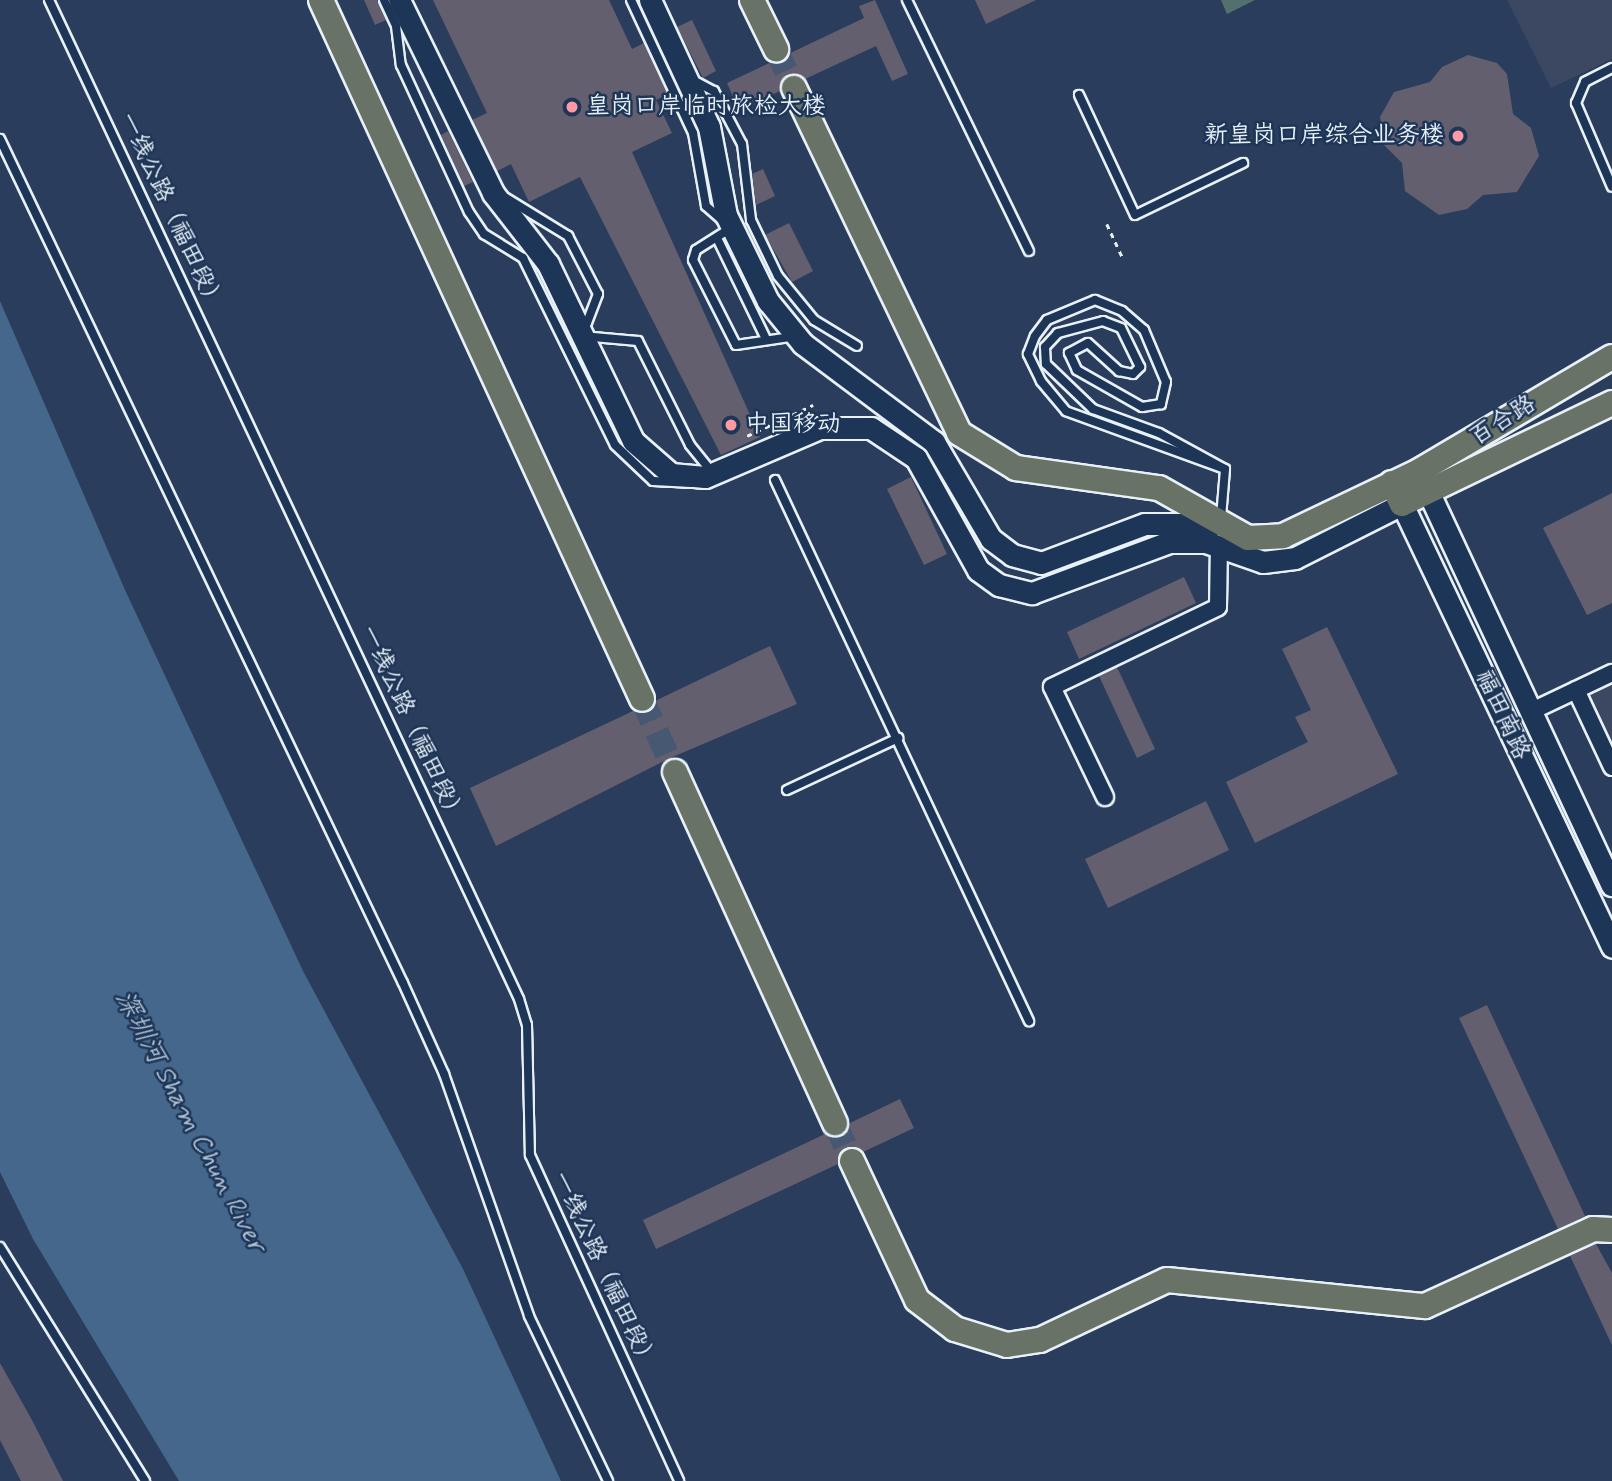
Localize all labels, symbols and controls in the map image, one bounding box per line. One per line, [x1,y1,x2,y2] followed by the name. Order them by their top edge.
[586,93,826,121] place label: 皇岗口岸临时旅检大楼
[564,99,580,115] marker: 皇岗口岸临时旅检大楼
[112,108,230,316] street label: 一线公路（福田段）
[1204,122,1444,150] place label: 新皇岗口岸综合业务楼
[1450,128,1466,144] marker: 新皇岗口岸综合业务楼
[1465,390,1541,452] street label: 百合路
[745,411,841,439] place label: 中国移动
[723,417,739,433] marker: 中国移动
[353,621,471,829] street label: 一线公路（福田段）
[1469,665,1535,765] street label: 福田南路
[107,986,271,1258] water label: 深圳河 Sham Chun River
[545,1167,663,1375] street label: 一线公路（福田段）

